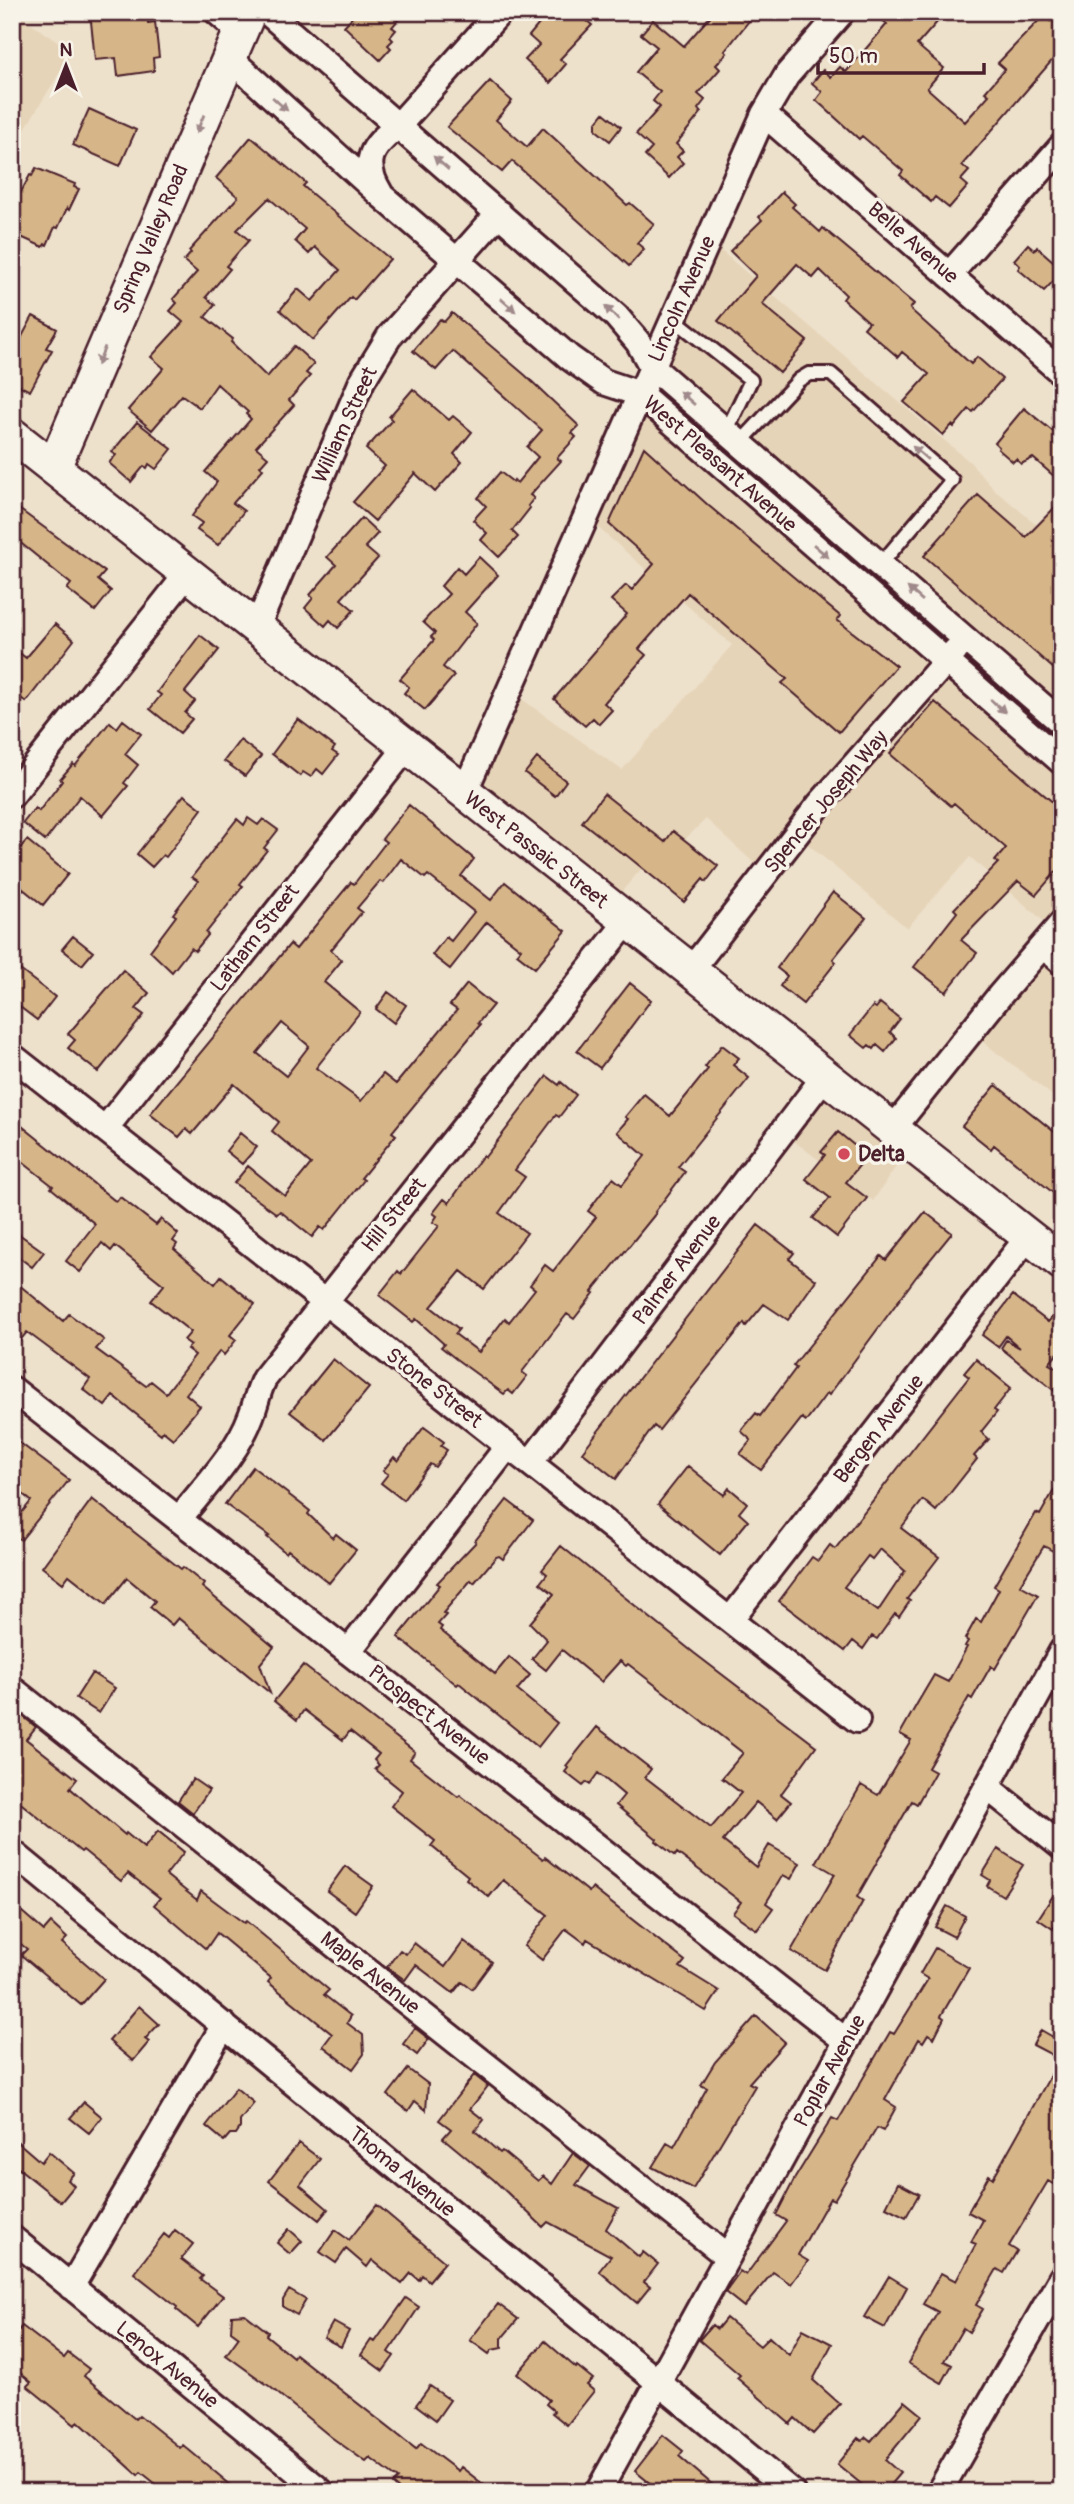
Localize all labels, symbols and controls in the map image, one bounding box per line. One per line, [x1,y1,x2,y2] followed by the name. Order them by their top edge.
[32,32,102,102] north arrow
[818,32,985,76] scale bar
[60,38,73,62] text: N
[829,43,878,70] text: 50 m
[271,96,289,112] one-way arrow
[194,114,206,134] one-way arrow
[432,155,450,171] one-way arrow
[107,160,195,318] street label: Spring Valley Road
[862,196,964,290] street label: Belle Avenue
[642,231,722,366] street label: Lincoln Avenue
[500,297,517,312] one-way arrow
[604,305,621,321] one-way arrow
[96,345,107,366] one-way arrow
[306,362,384,487] street label: William Street
[637,390,803,539] street label: West Pleasant Avenue
[678,390,696,406] one-way arrow
[912,446,929,461] one-way arrow
[812,543,830,559] one-way arrow
[906,587,923,602] one-way arrow
[989,698,1007,714] one-way arrow
[758,725,894,879] street label: Spencer Joseph Way
[458,785,614,915] street label: West Passaic Street
[205,878,306,997] street label: Latham Street
[858,1141,905,1168] place label: Delta
[836,1146,852,1162] marker: Delta
[356,1172,433,1258] street label: Hill Street
[627,1209,728,1330] street label: Palmer Avenue
[380,1342,488,1435] street label: Stone Street
[828,1368,930,1489] street label: Bergen Avenue
[363,1659,496,1771] street label: Prospect Avenue
[315,1926,426,2021] street label: Maple Avenue
[788,2010,872,2132] street label: Poplar Avenue
[343,2121,461,2224] street label: Thoma Avenue
[110,2315,224,2415] street label: Lenox Avenue

